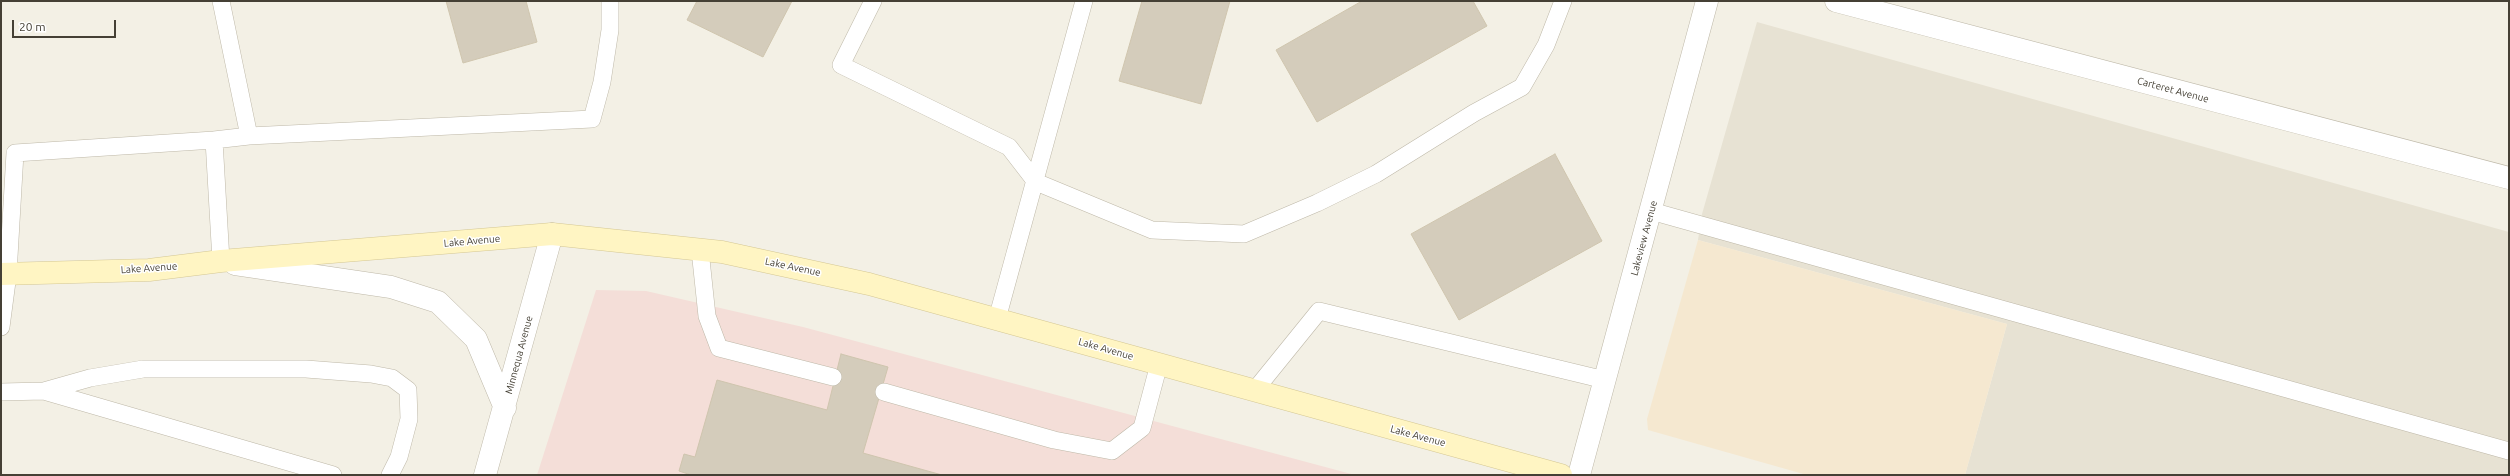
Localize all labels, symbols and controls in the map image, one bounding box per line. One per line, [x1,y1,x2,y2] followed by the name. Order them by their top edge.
[14,12,118,38] scale bar
[19,20,46,33] text: 20 m
[2136,75,2210,105] street label: Carteret Avenue
[1628,199,1660,277] street label: Lakeview Avenue
[443,233,501,249] street label: Lake Avenue
[764,255,822,279] street label: Lake Avenue
[120,260,178,276] street label: Lake Avenue
[503,314,535,396] street label: Minnequa Avenue
[1077,335,1135,363] street label: Lake Avenue
[1389,423,1447,449] street label: Lake Avenue

